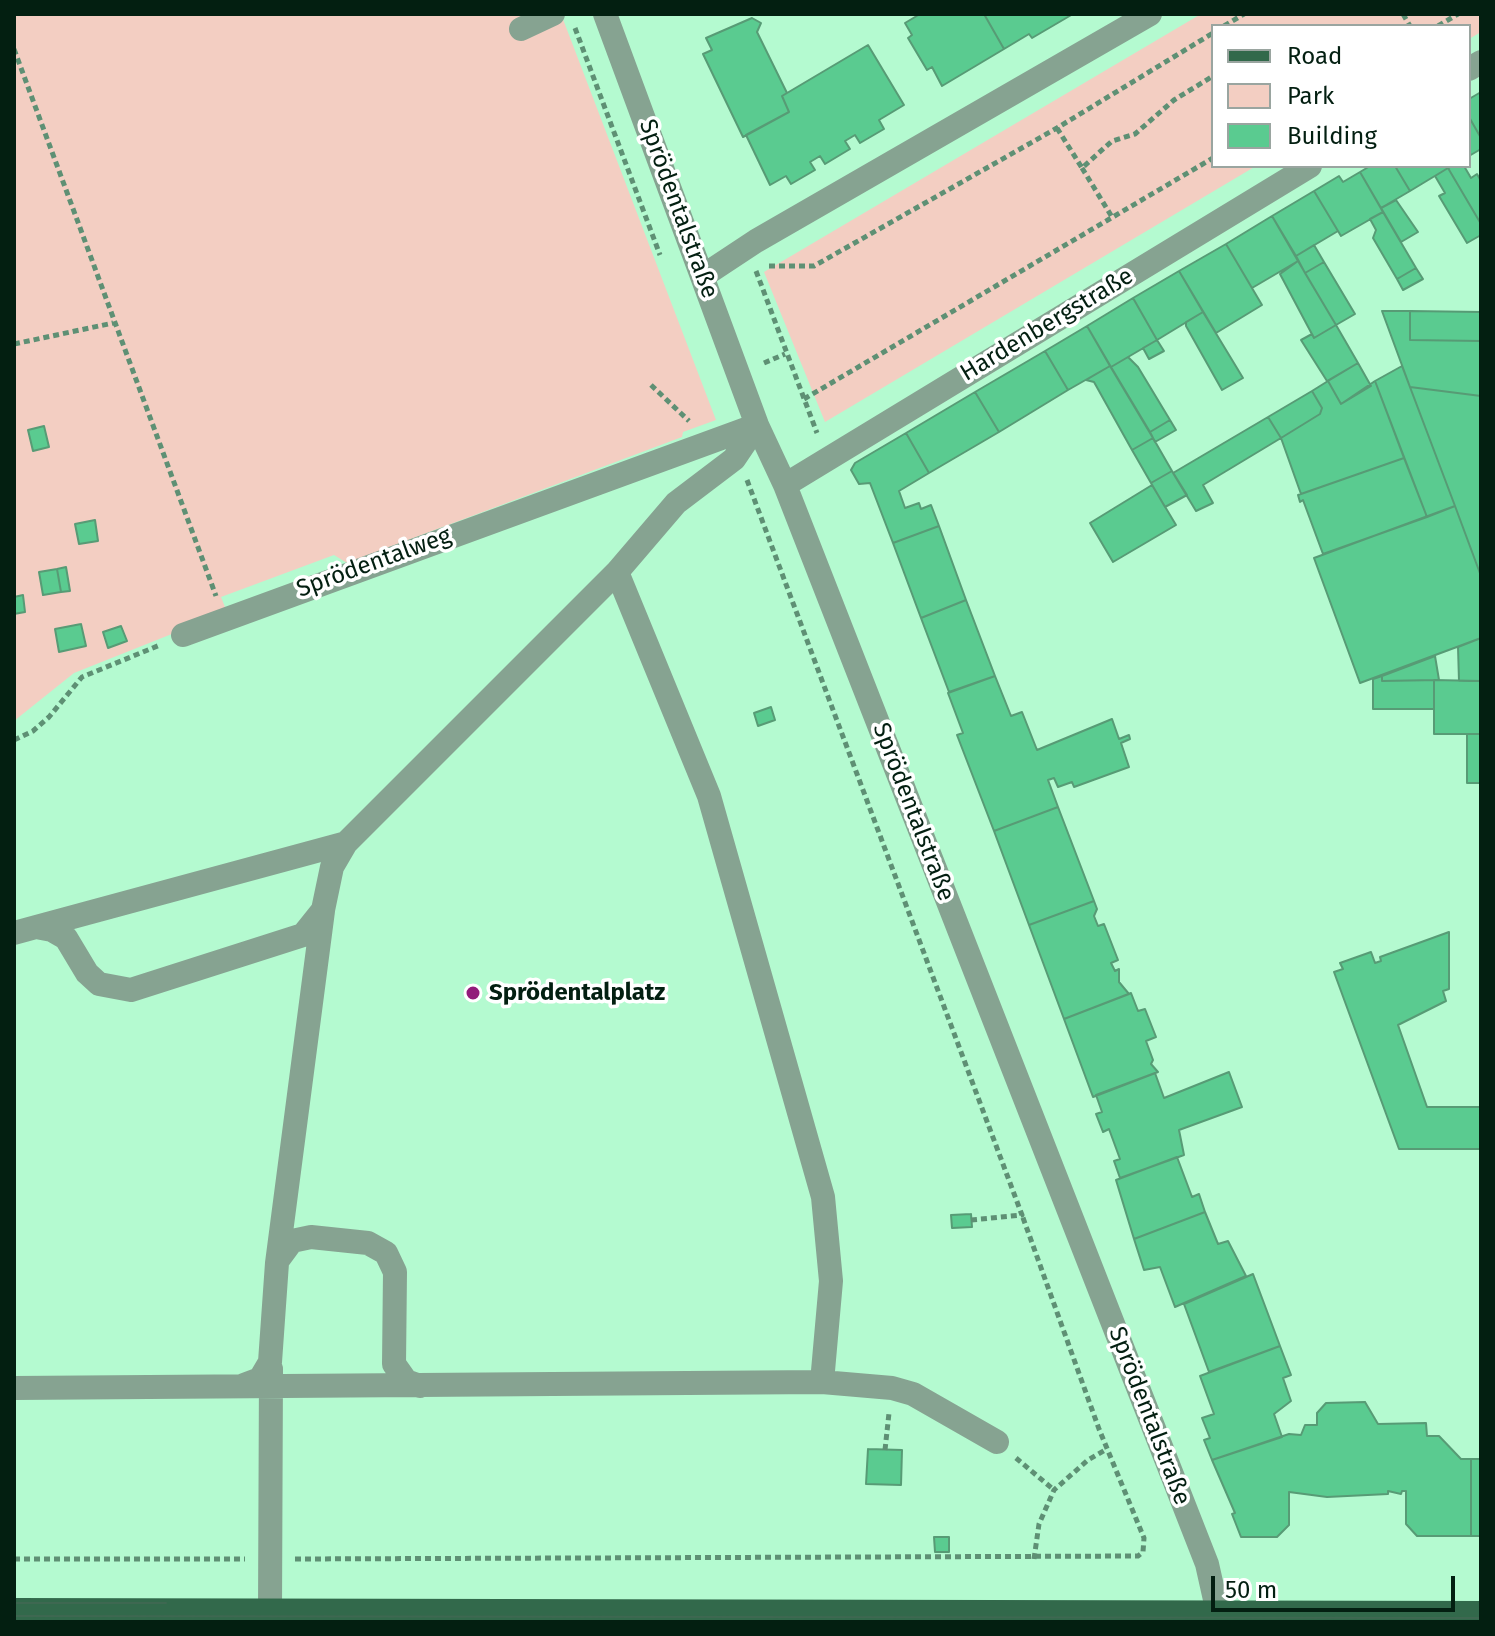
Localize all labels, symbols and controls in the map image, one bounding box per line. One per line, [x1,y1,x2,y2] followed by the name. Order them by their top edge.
[1211,24,1471,168] legend
[1287,42,1342,70] text: Road
[1287,82,1334,110] text: Park
[632,116,724,302] street label: Sprödentalstraße
[1287,122,1377,150] text: Building
[955,262,1139,388] street label: Hardenbergstraße
[293,522,455,604] street label: Sprödentalweg
[866,719,960,905] street label: Sprödentalstraße
[489,979,665,1007] place label: Sprödentalplatz
[464,984,482,1002] marker: Sprödentalplatz
[1102,1323,1196,1509] street label: Sprödentalstraße
[1215,1560,1459,1610] scale bar
[1225,1576,1277,1604] text: 50 m

